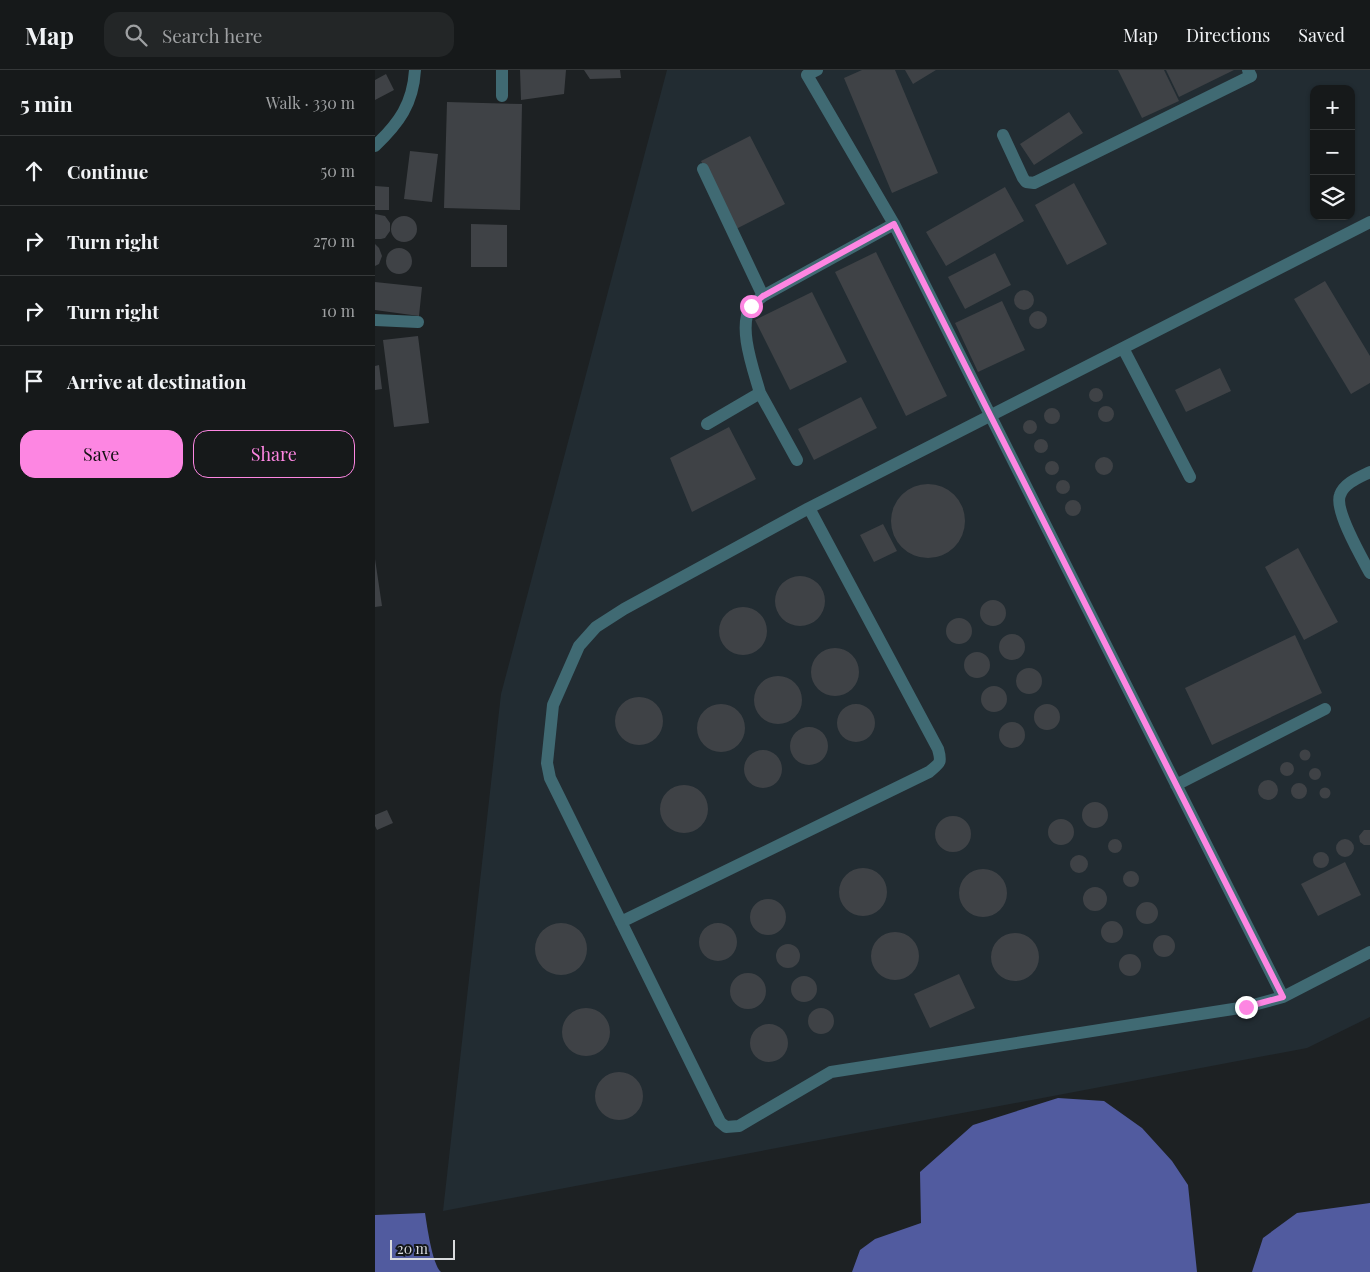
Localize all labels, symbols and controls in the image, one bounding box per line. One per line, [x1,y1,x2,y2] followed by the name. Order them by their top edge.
[104,12,454,57] search box
[25,19,74,51] text: Map
[122,21,150,49] icon: search
[162,22,262,48] text: Search here
[1123,23,1158,47] text: Map
[1186,23,1270,47] text: Directions
[1298,23,1345,47] text: Saved
[1310,85,1355,220] map controls
[1310,85,1355,130] button: +
[20,89,73,117] text: 5 min
[266,92,355,113] text: Walk · 330 m
[1310,130,1355,175] button: −
[20,157,48,185] icon: ahead
[67,158,148,184] text: Continue
[321,160,355,181] text: 50 m
[1310,175,1355,220] button: layers
[20,227,48,255] icon: right
[67,228,159,254] text: Turn right
[313,230,355,251] text: 270 m
[740,295,763,318] route start
[20,297,48,325] icon: right
[67,298,159,324] text: Turn right
[321,300,355,321] text: 10 m
[20,367,48,395] icon: arrive
[67,368,247,394] text: Arrive at destination
[20,430,183,478] button: Save
[193,430,355,478] button: Share
[1235,996,1258,1019] route end
[390,1237,455,1260] scale bar
[397,1239,428,1258] text: 20 m

